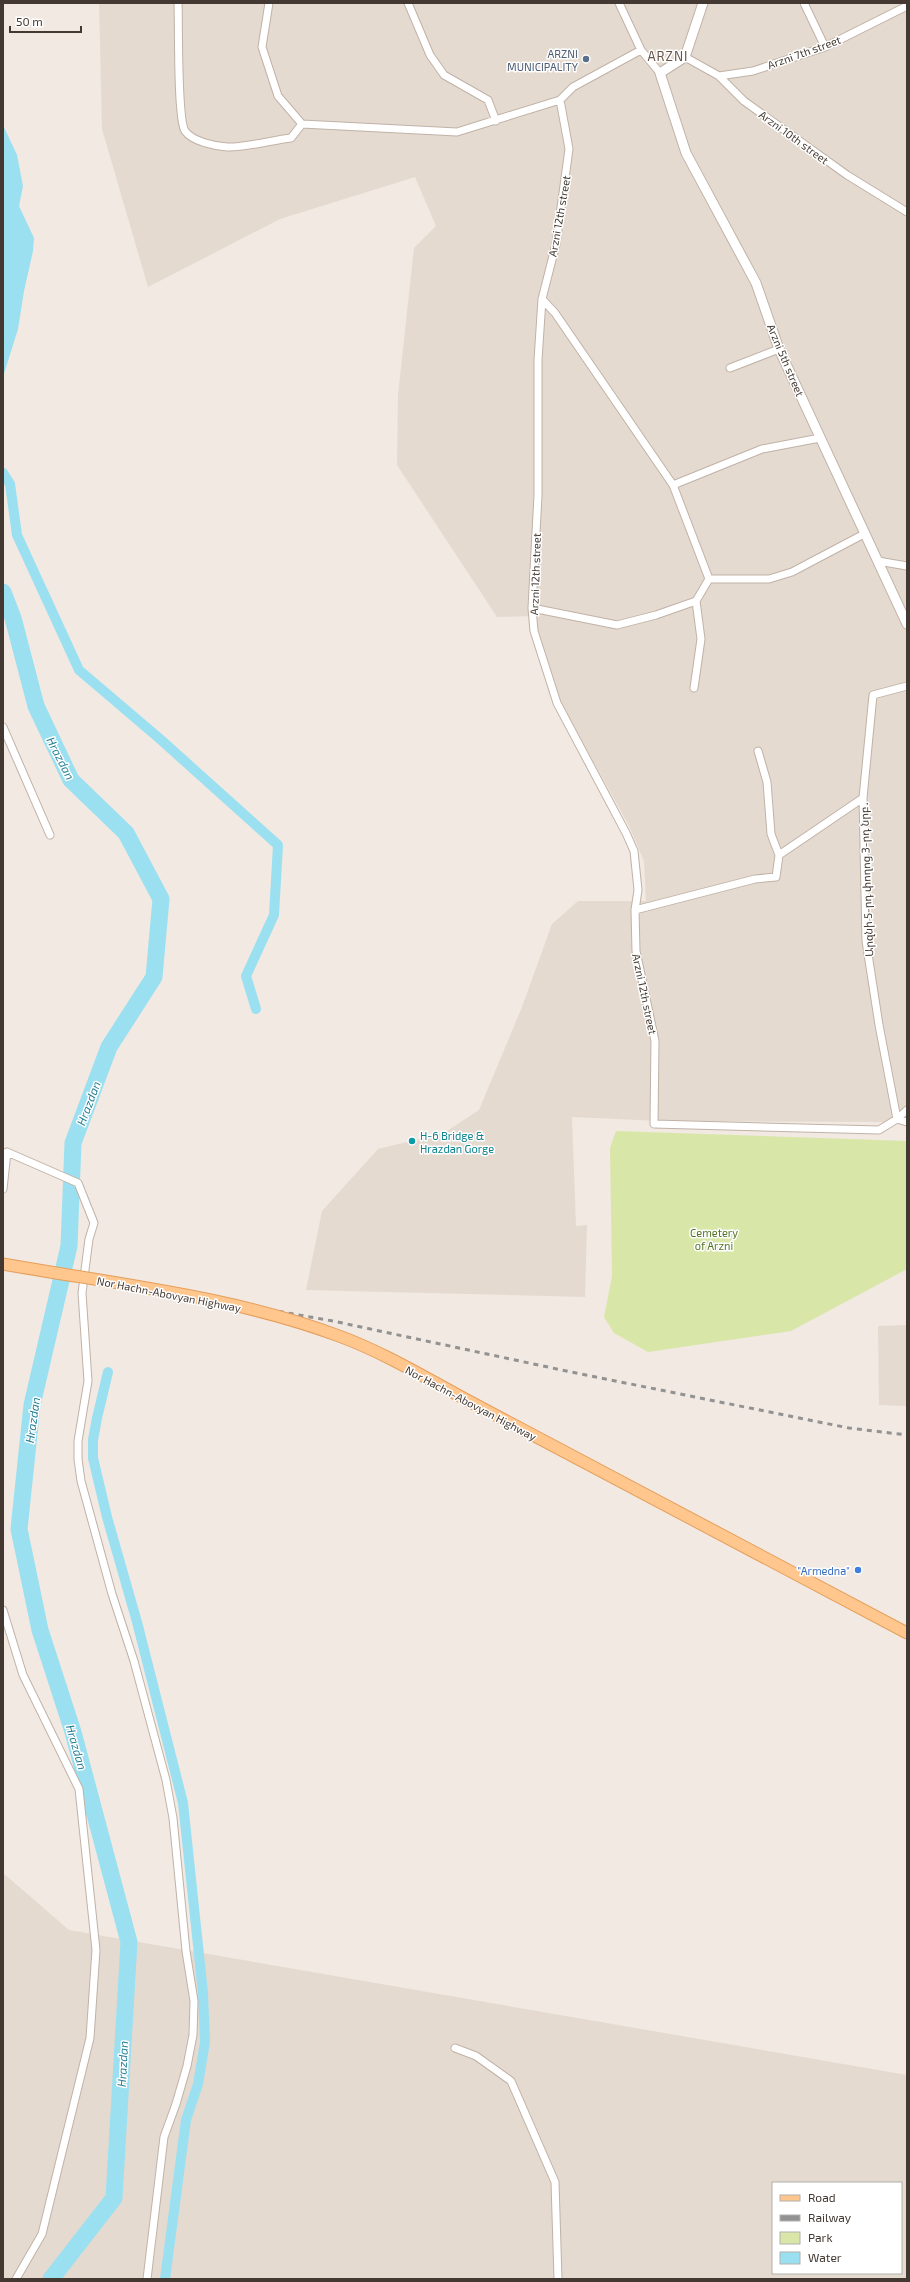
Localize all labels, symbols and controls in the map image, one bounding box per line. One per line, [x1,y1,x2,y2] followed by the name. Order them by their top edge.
[10,8,81,34] scale bar
[16,14,43,28] text: 50 m
[766,33,842,71] street label: Arzni 7th street
[507,47,579,73] place label: ARZNI MUNICIPALITY
[647,48,689,64] district label: ARZNI
[581,54,591,64] marker: ARZNI MUNICIPALITY
[757,107,831,167] street label: Arzni 10th street
[545,174,573,258] street label: Arzni 12th street
[765,322,807,398] street label: Arzni 5th street
[527,533,543,615] street label: Arzni 12th street
[44,734,78,782] water label: Hrazdan
[857,801,876,957] street label: Արզնի 5-րդ փողոց 3-րդ նրբ․
[630,952,660,1036] street label: Arzni 12th street
[73,1079,103,1127] water label: Hrazdan
[420,1129,494,1155] place label: H-6 Bridge & Hrazdan Gorge
[407,1136,417,1146] marker: H-6 Bridge & Hrazdan Gorge
[690,1226,738,1252] park label: Cemetery of Arzni
[96,1274,242,1314] street label: Nor Hachn-Abovyan Highway
[403,1363,539,1443] street label: Nor Hachn-Abovyan Highway
[22,1396,42,1444] water label: Hrazdan
[797,1564,850,1577] place label: "Armedna"
[853,1565,863,1575] marker: "Armedna"
[64,1723,90,1771] water label: Hrazdan
[114,2040,130,2087] water label: Hrazdan
[772,2182,902,2274] legend
[808,2190,836,2204] text: Road
[808,2210,852,2224] text: Railway
[808,2230,833,2244] text: Park
[808,2250,842,2264] text: Water

